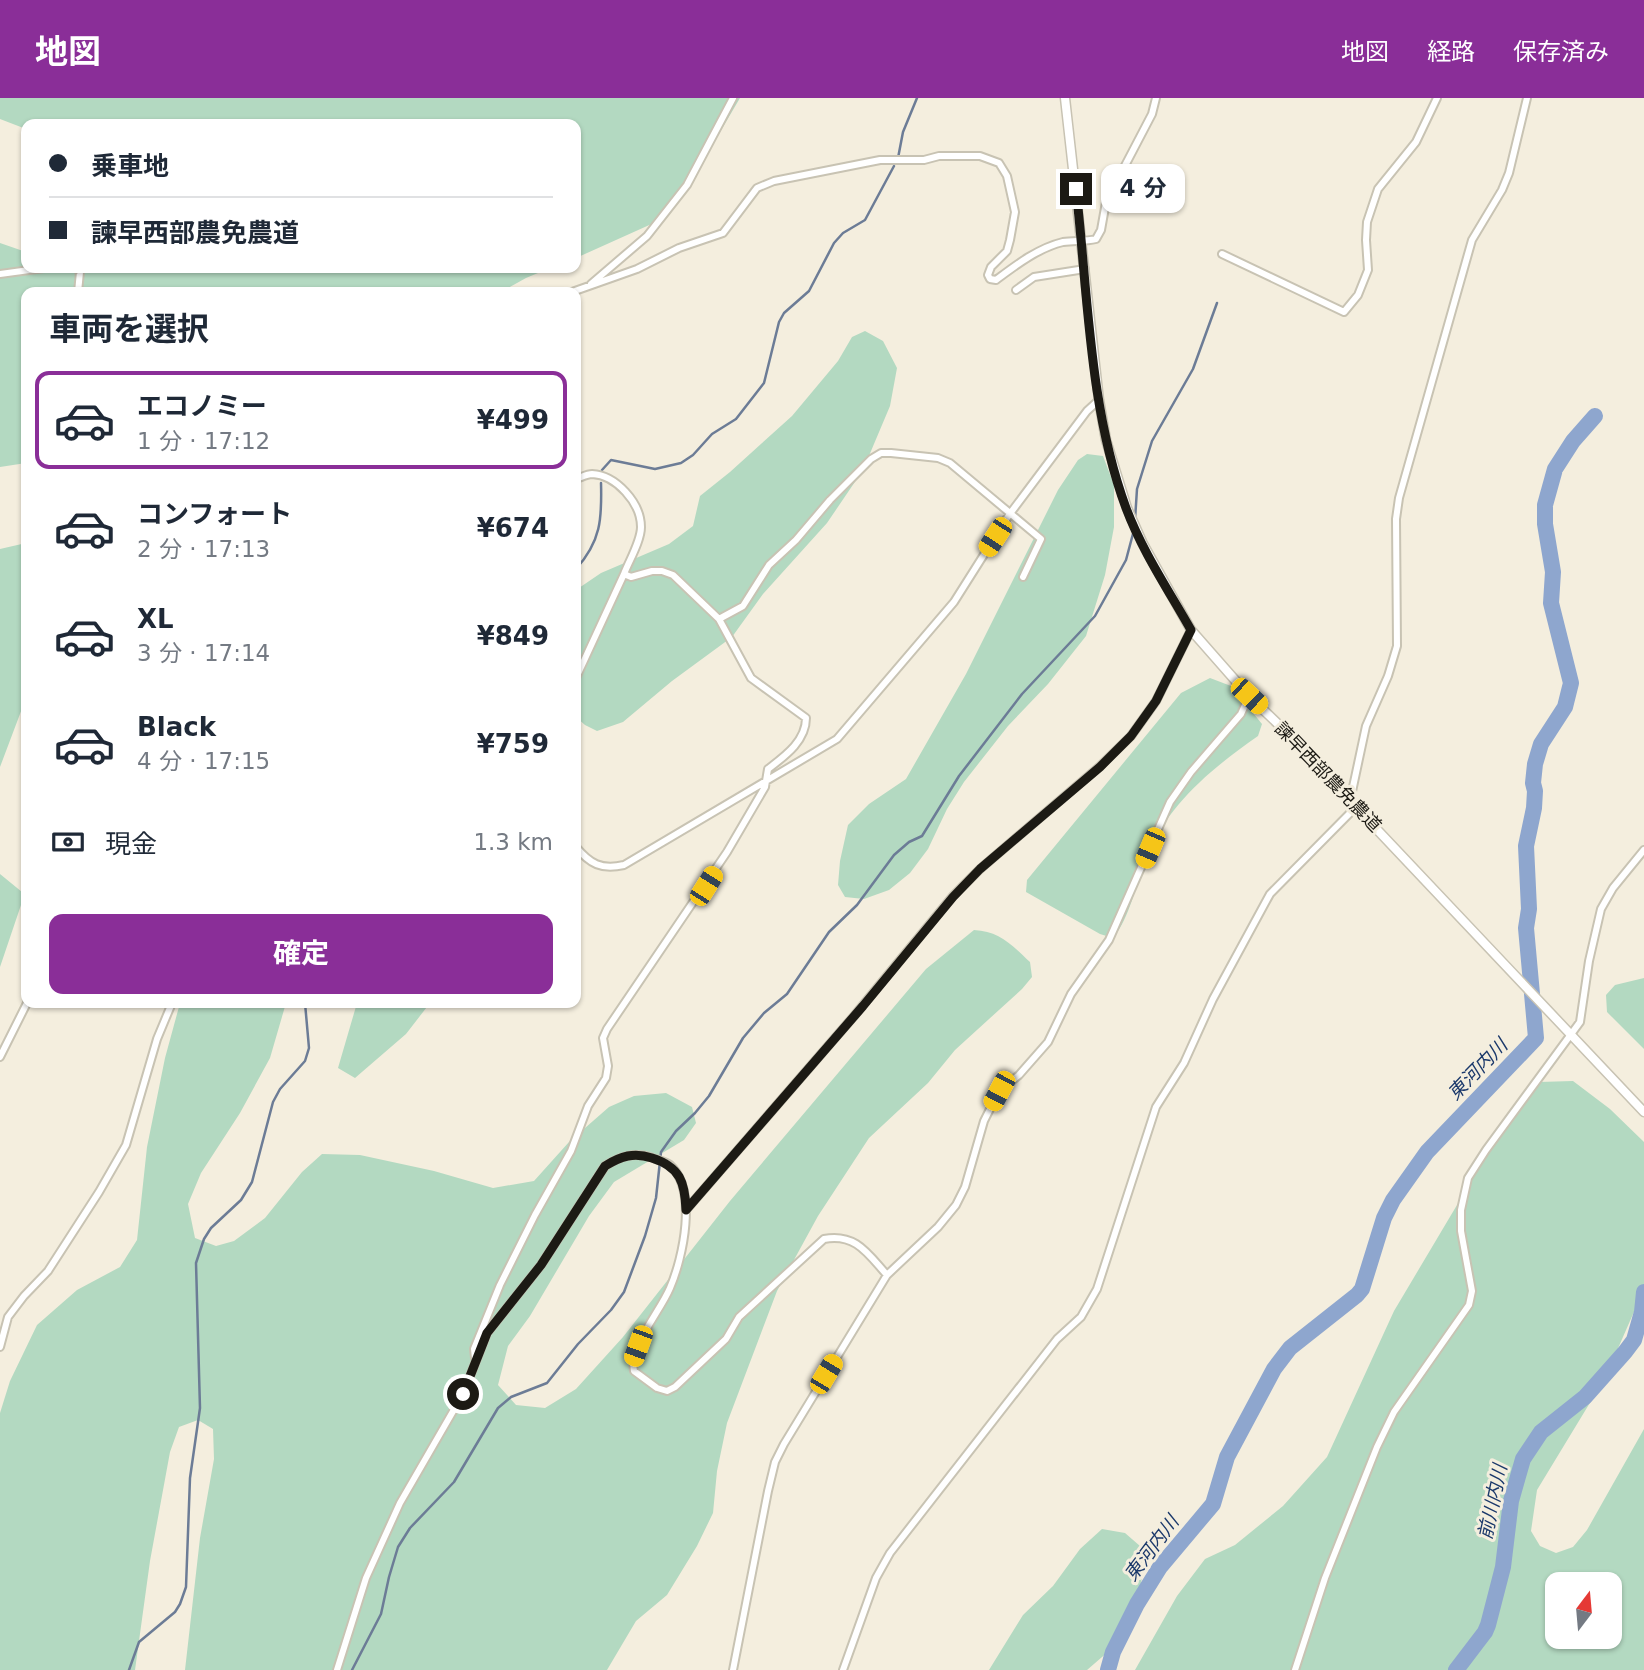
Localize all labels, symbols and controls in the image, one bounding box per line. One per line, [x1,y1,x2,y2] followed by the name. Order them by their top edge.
[35,32,101,71] text: 地図
[1341,38,1389,66] text: 地図
[1427,38,1475,66] text: 経路
[1513,38,1609,66] text: 保存済み
[91,151,169,181] text: 乗車地
[1100,164,1184,214] callout: 4 分
[1060,173,1092,205] route end
[1119,175,1167,201] text: 4 分
[91,218,299,248] text: 諫早西部農免農道
[49,310,209,348] text: 車両を選択
[53,389,116,452] icon: car
[137,391,267,421] text: エコノミー
[477,405,549,435] text: ¥499
[137,428,270,454] text: 1 分 · 17:12
[53,497,116,560] icon: car
[137,499,292,529] text: コンフォート
[477,513,549,543] text: ¥674
[975,514,1016,560] car
[137,536,270,562] text: 2 分 · 17:13
[137,604,174,634] text: XL
[53,605,116,668] icon: car
[477,621,549,651] text: ¥849
[137,640,270,666] text: 3 分 · 17:14
[1227,674,1272,718] car
[137,712,216,742] text: Black
[53,713,116,776] icon: car
[1271,718,1386,836] street label: 諫早西部農免農道
[477,729,549,759] text: ¥759
[137,748,270,774] text: 4 分 · 17:15
[49,823,87,861] icon: cash
[1133,825,1168,871] car
[105,829,157,859] text: 現金
[473,829,553,855] text: 1.3 km
[686,863,727,909] car
[49,914,553,994] button: 確定
[1443,1033,1513,1104] water label: 東河内川
[980,1068,1019,1114] car
[621,1323,656,1369] car
[807,1351,846,1397] car
[447,1378,479,1410] route start
[1473,1461,1511,1541] water label: 前川内川
[1119,1509,1184,1585] water label: 東河内川
[1545,1572,1622,1648] north arrow
[1545,1572,1622,1649] map controls

